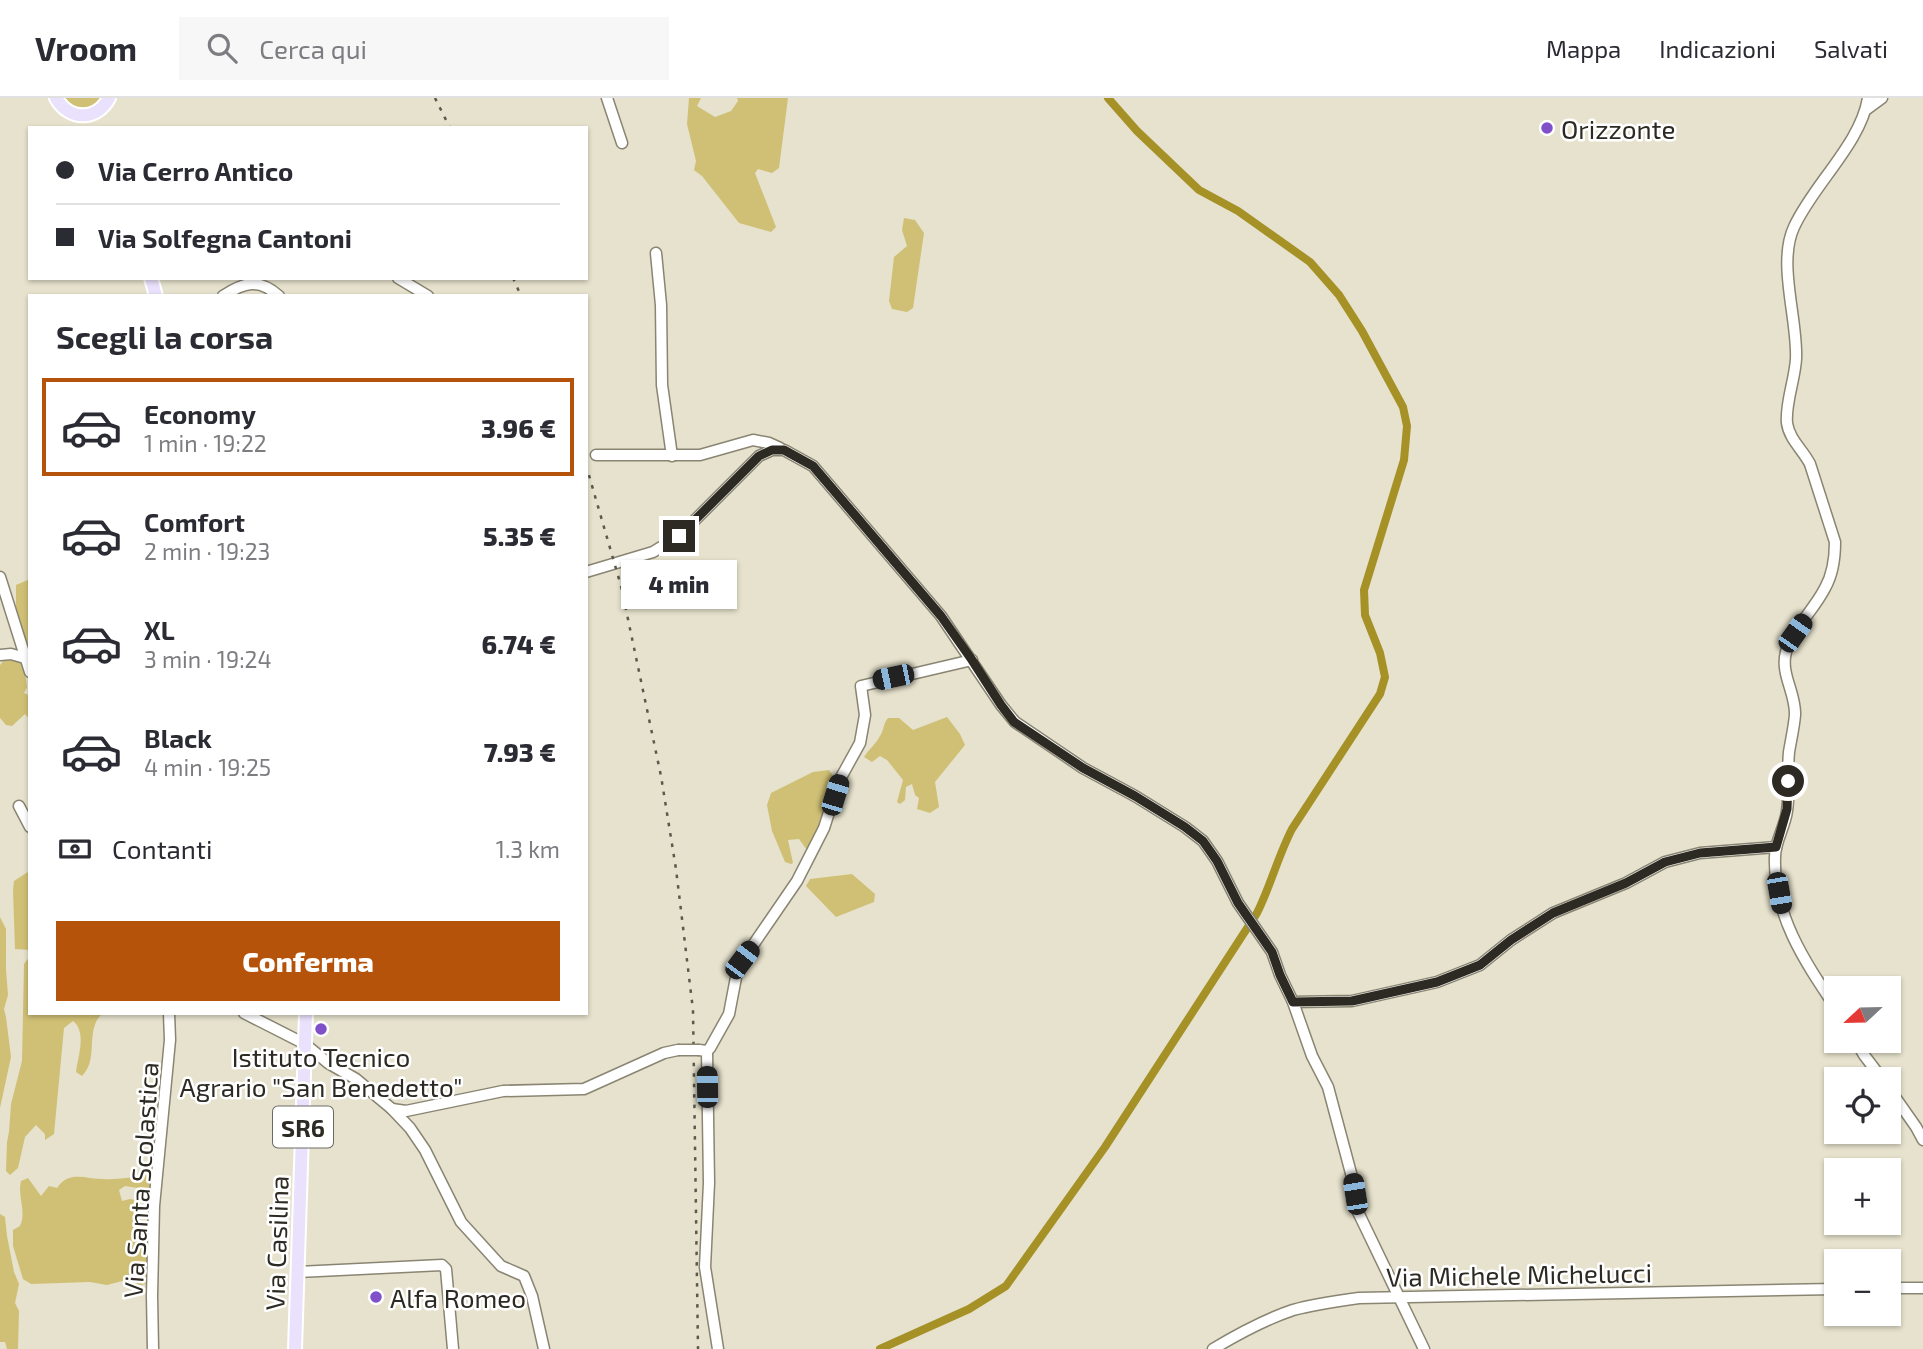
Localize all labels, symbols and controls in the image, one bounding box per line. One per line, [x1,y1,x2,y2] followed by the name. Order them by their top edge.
[179,17,669,80] search box
[35,28,137,68] text: Vroom
[203,29,241,67] icon: search
[259,33,367,64] text: Cerca qui
[1546,34,1621,63] text: Mappa
[1659,34,1776,63] text: Indicazioni
[1814,34,1888,63] text: Salvati
[1561,113,1675,144] place label: Orizzonte
[1539,120,1555,136] marker: Orizzonte
[98,155,293,186] text: Via Cerro Antico
[98,222,352,253] text: Via Solfegna Cantoni
[56,317,273,355] text: Scegli la corsa
[60,396,123,459] icon: car
[144,398,256,429] text: Economy
[481,412,556,443] text: 3.96 €
[144,429,267,457] text: 1 min · 19:22
[60,504,123,567] icon: car
[144,506,245,537] text: Comfort
[483,520,556,551] text: 5.35 €
[663,520,695,552] route end
[144,537,270,565] text: 2 min · 19:23
[621,560,737,610] callout: 4 min
[649,570,709,598] text: 4 min
[1775,610,1816,656] car
[60,612,123,675] icon: car
[144,614,175,645] text: XL
[482,628,556,659] text: 6.74 €
[144,645,272,673] text: 3 min · 19:24
[871,662,916,692] car
[60,720,123,783] icon: car
[144,722,212,753] text: Black
[484,736,556,767] text: 7.93 €
[144,753,271,781] text: 4 min · 19:25
[1772,765,1804,797] route start
[819,772,852,818] car
[56,830,94,868] icon: cash
[112,833,212,864] text: Contanti
[496,835,560,863] text: 1.3 km
[1766,870,1793,916] car
[56,921,560,1001] button: Conferma
[721,937,764,983] car
[1824,976,1900,1054] north arrow
[1824,976,1901,1326] map controls
[313,1021,329,1037] marker: Istituto Tecnico Agrario "San Benedetto"
[180,1041,462,1102] place label: Istituto Tecnico Agrario "San Benedetto"
[116,1061,164,1299] street label: Via Santa Scolastica
[697,1066,718,1108] car
[1824,1067,1901,1144] button: locate
[273,1107,333,1148] road number: SR6
[1824,1158,1901,1235] button: +
[1342,1172,1369,1216] car
[258,1175,294,1311] street label: Via Casilina
[1824,1249,1901,1326] button: −
[1386,1256,1652,1292] street label: Via Michele Michelucci
[390,1282,526,1313] place label: Alfa Romeo
[368,1289,384,1305] marker: Alfa Romeo

